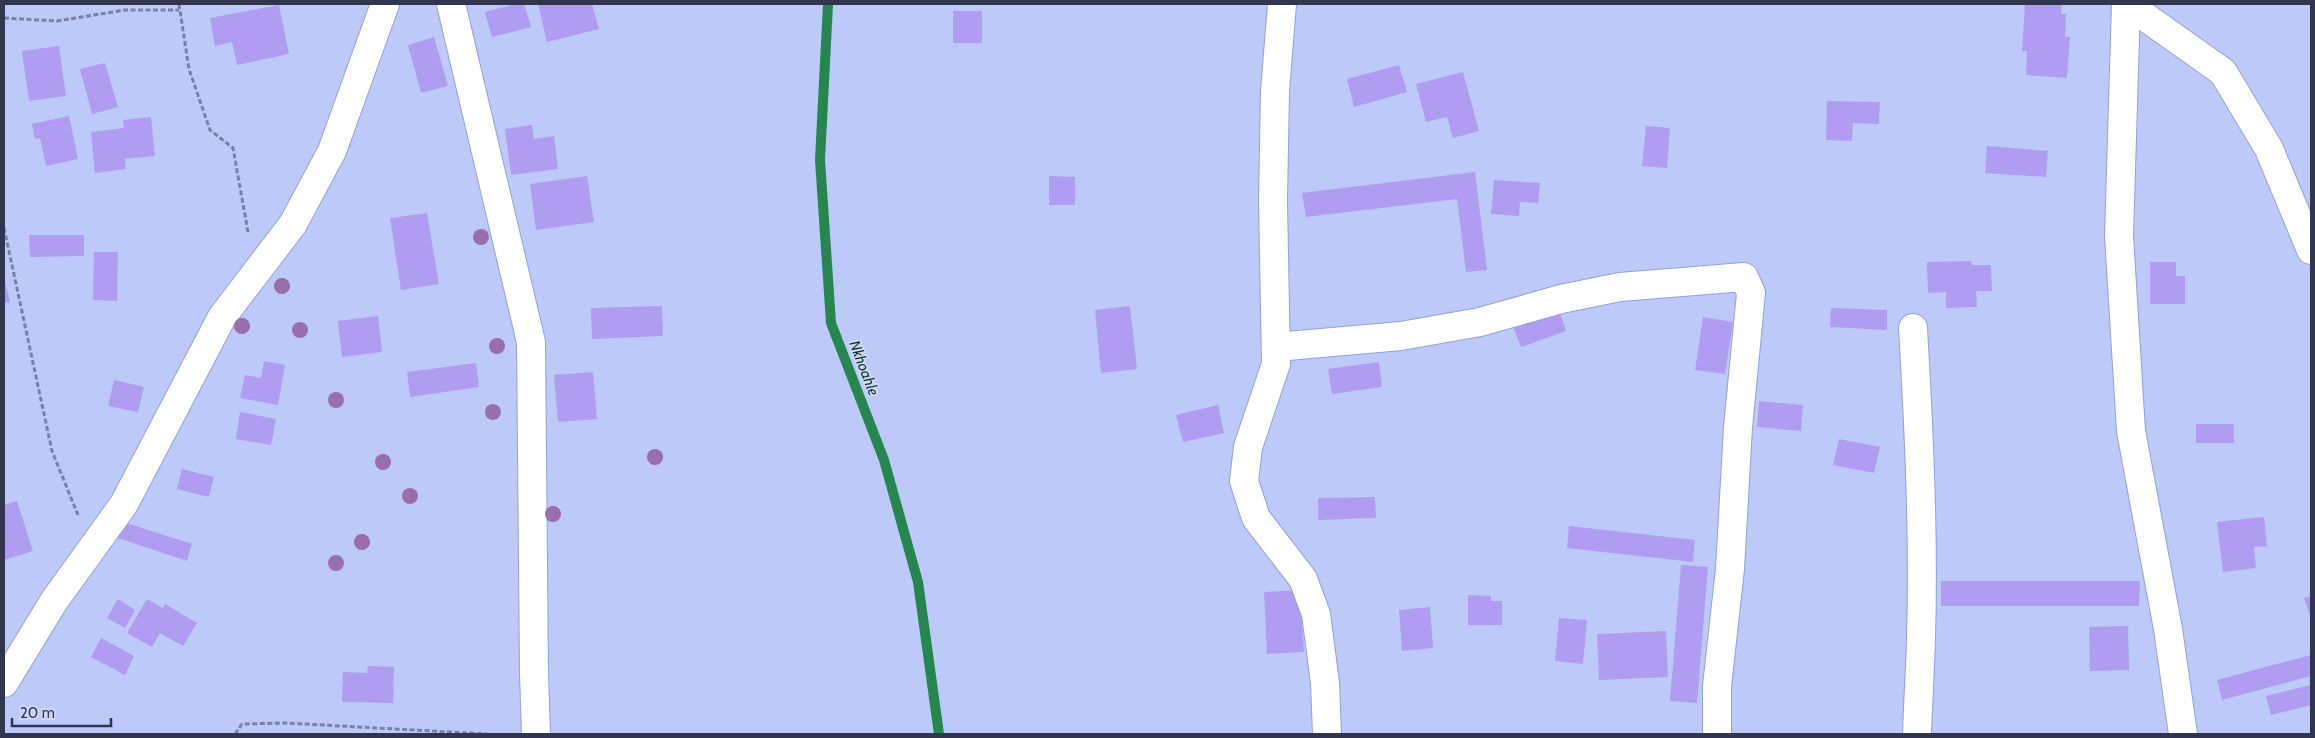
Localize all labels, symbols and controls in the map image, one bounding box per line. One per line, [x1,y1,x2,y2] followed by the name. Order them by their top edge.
[845,338,883,398] water label: Nkhoahle
[12,696,111,728] scale bar
[20,704,55,722] text: 20 m

